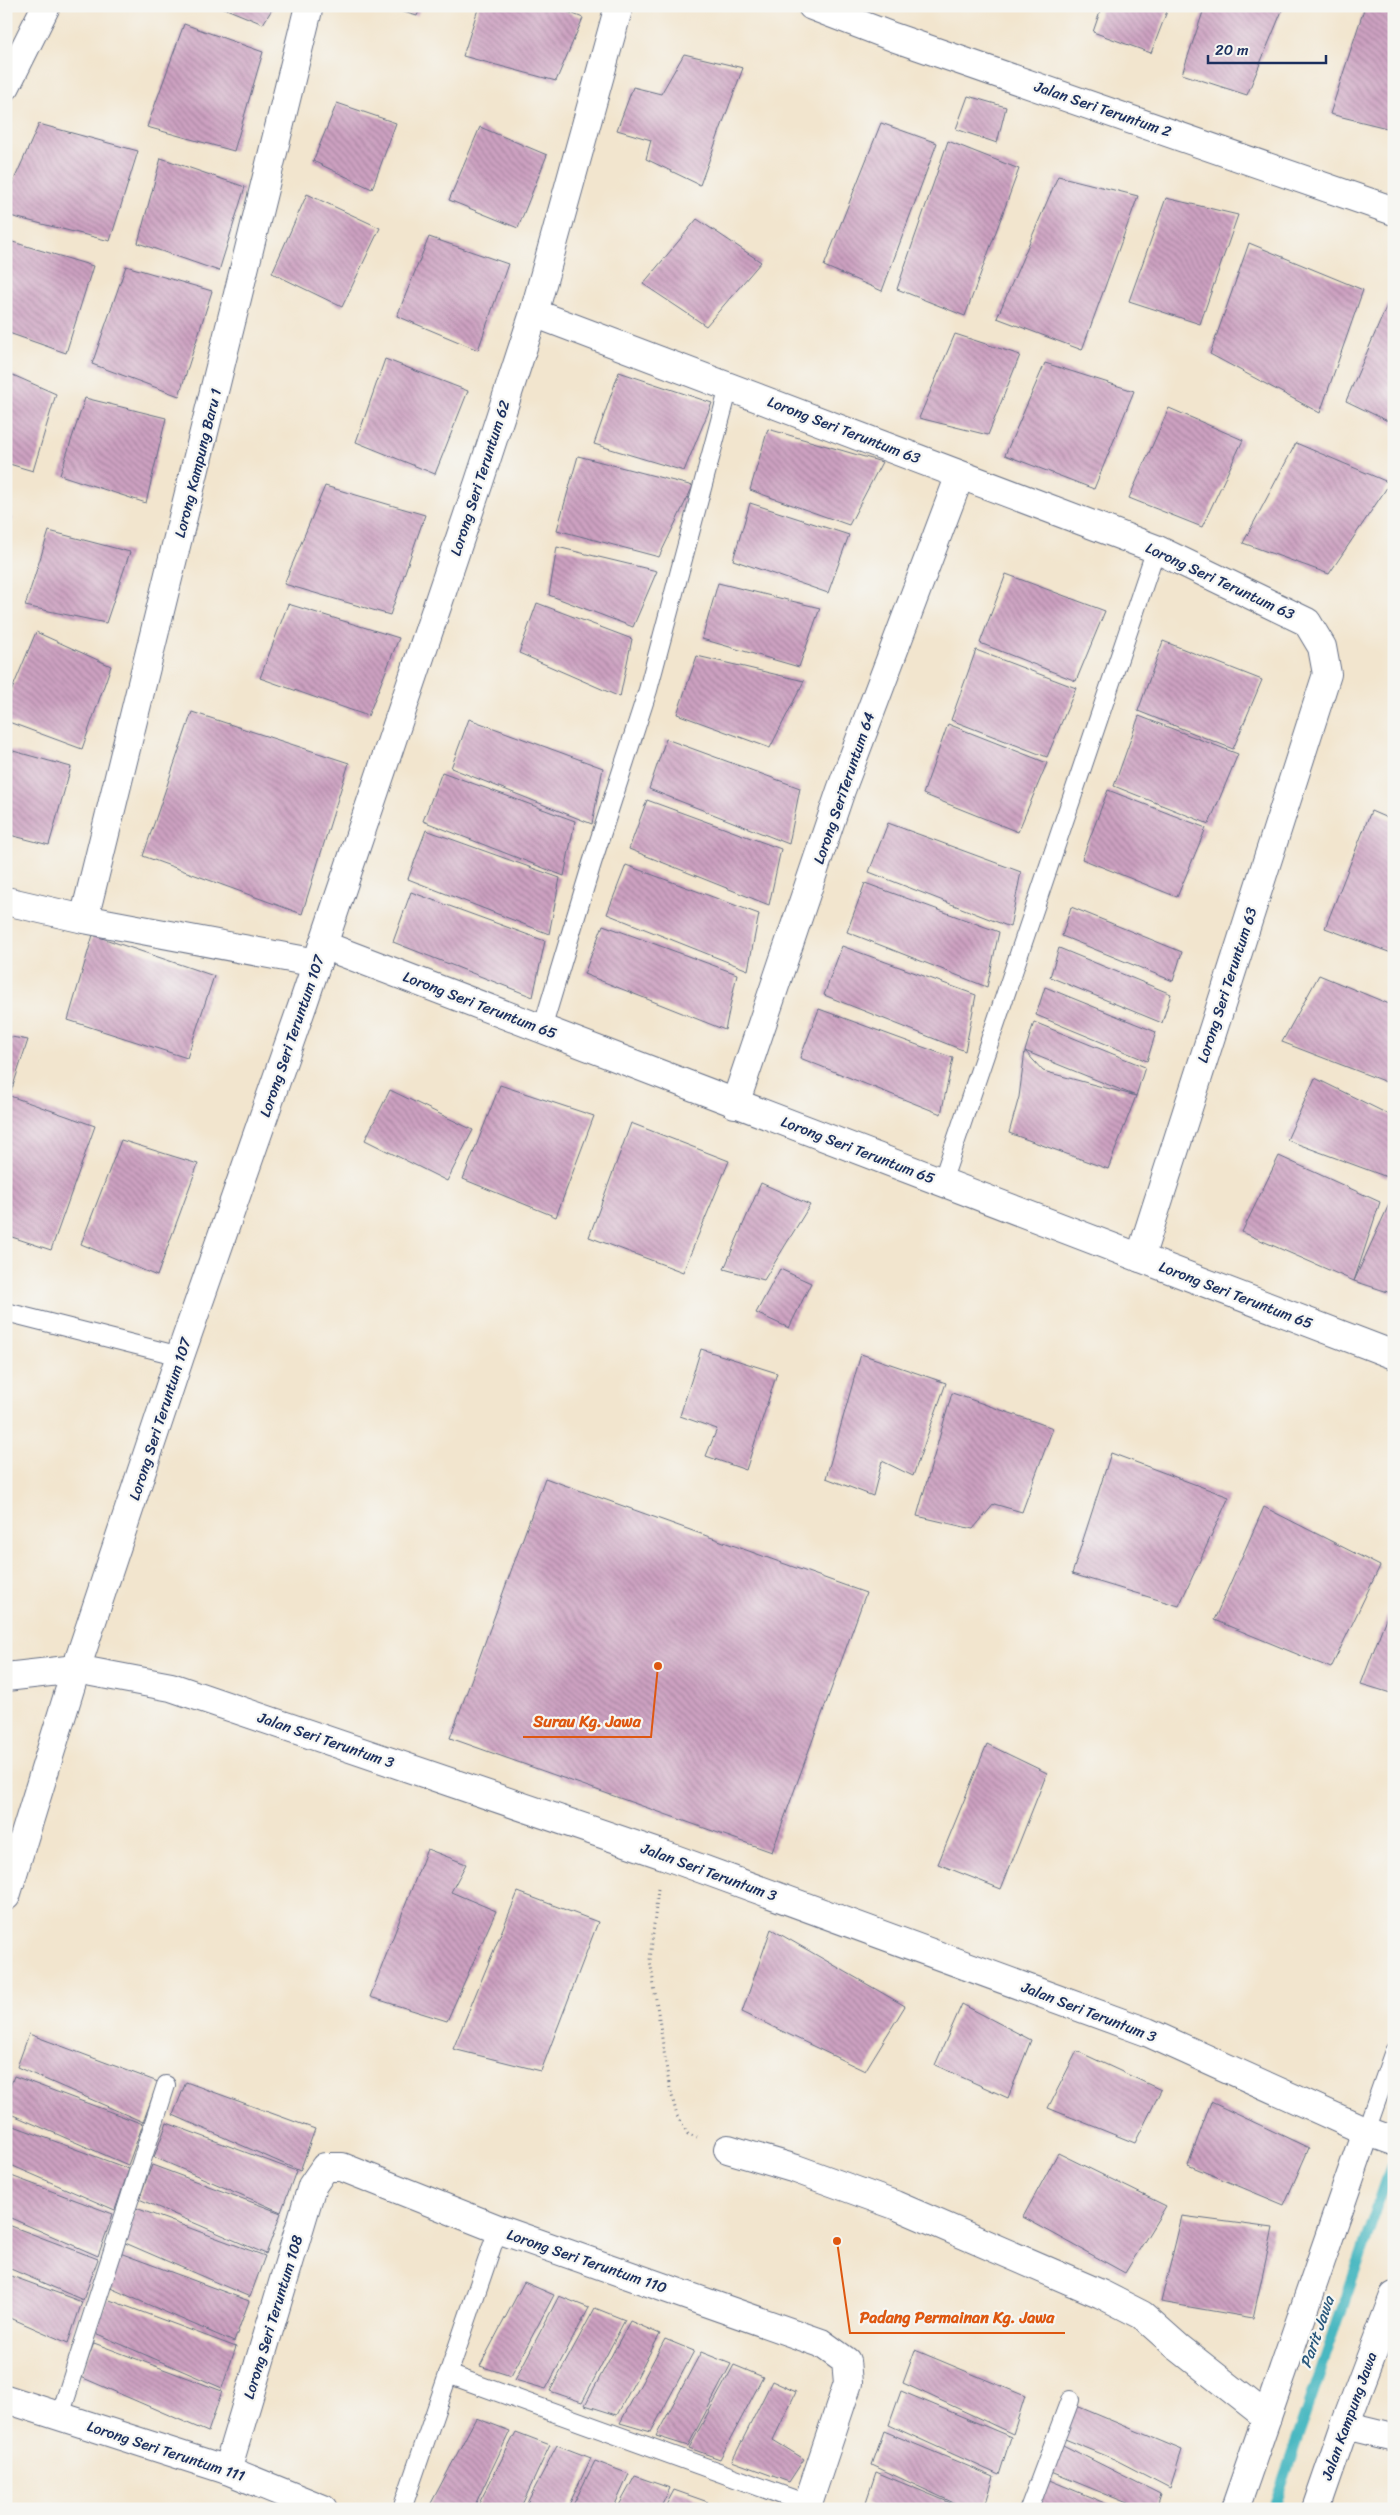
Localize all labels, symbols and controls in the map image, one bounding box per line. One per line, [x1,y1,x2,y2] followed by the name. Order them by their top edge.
[1208,32,1325,64] scale bar
[1215,37,1249,63] text: 20 m
[1030,73,1175,145] street label: Jalan Seri Teruntum 2
[167,386,229,540] street label: Lorong Kampung Baru 1
[764,389,924,471] street label: Lorong Seri Teruntum 63
[443,396,518,559] street label: Lorong Seri Teruntum 62
[1141,535,1299,627] street label: Lorong Seri Teruntum 63
[806,708,882,868] street label: Lorong SeriTeruntum 64
[1190,904,1264,1066] street label: Lorong Seri Teruntum 63
[252,950,332,1121] street label: Lorong Seri Teruntum 107
[399,964,561,1046] street label: Lorong Seri Teruntum 65
[777,1109,939,1191] street label: Lorong Seri Teruntum 65
[1155,1254,1317,1336] street label: Lorong Seri Teruntum 65
[121,1333,199,1504] street label: Lorong Seri Teruntum 107
[253,1704,398,1776] street label: Jalan Seri Teruntum 3
[523,1706,651,1737] callout: Surau Kg. Jawa
[532,1707,642,1736] text: Surau Kg. Jawa
[636,1835,781,1909] street label: Jalan Seri Teruntum 3
[1017,1974,1160,2050] street label: Jalan Seri Teruntum 3
[503,2221,671,2301] street label: Lorong Seri Teruntum 110
[236,2232,310,2402] street label: Lorong Seri Teruntum 108
[1291,2290,1343,2372] water label: Parit Jawa
[850,2302,1065,2333] callout: Padang Permainan Kg. Jawa
[860,2303,1055,2332] text: Padang Permainan Kg. Jawa
[1313,2348,1384,2485] street label: Jalan Kampung Jawa
[84,2413,248,2489] street label: Lorong Seri Teruntum 111

